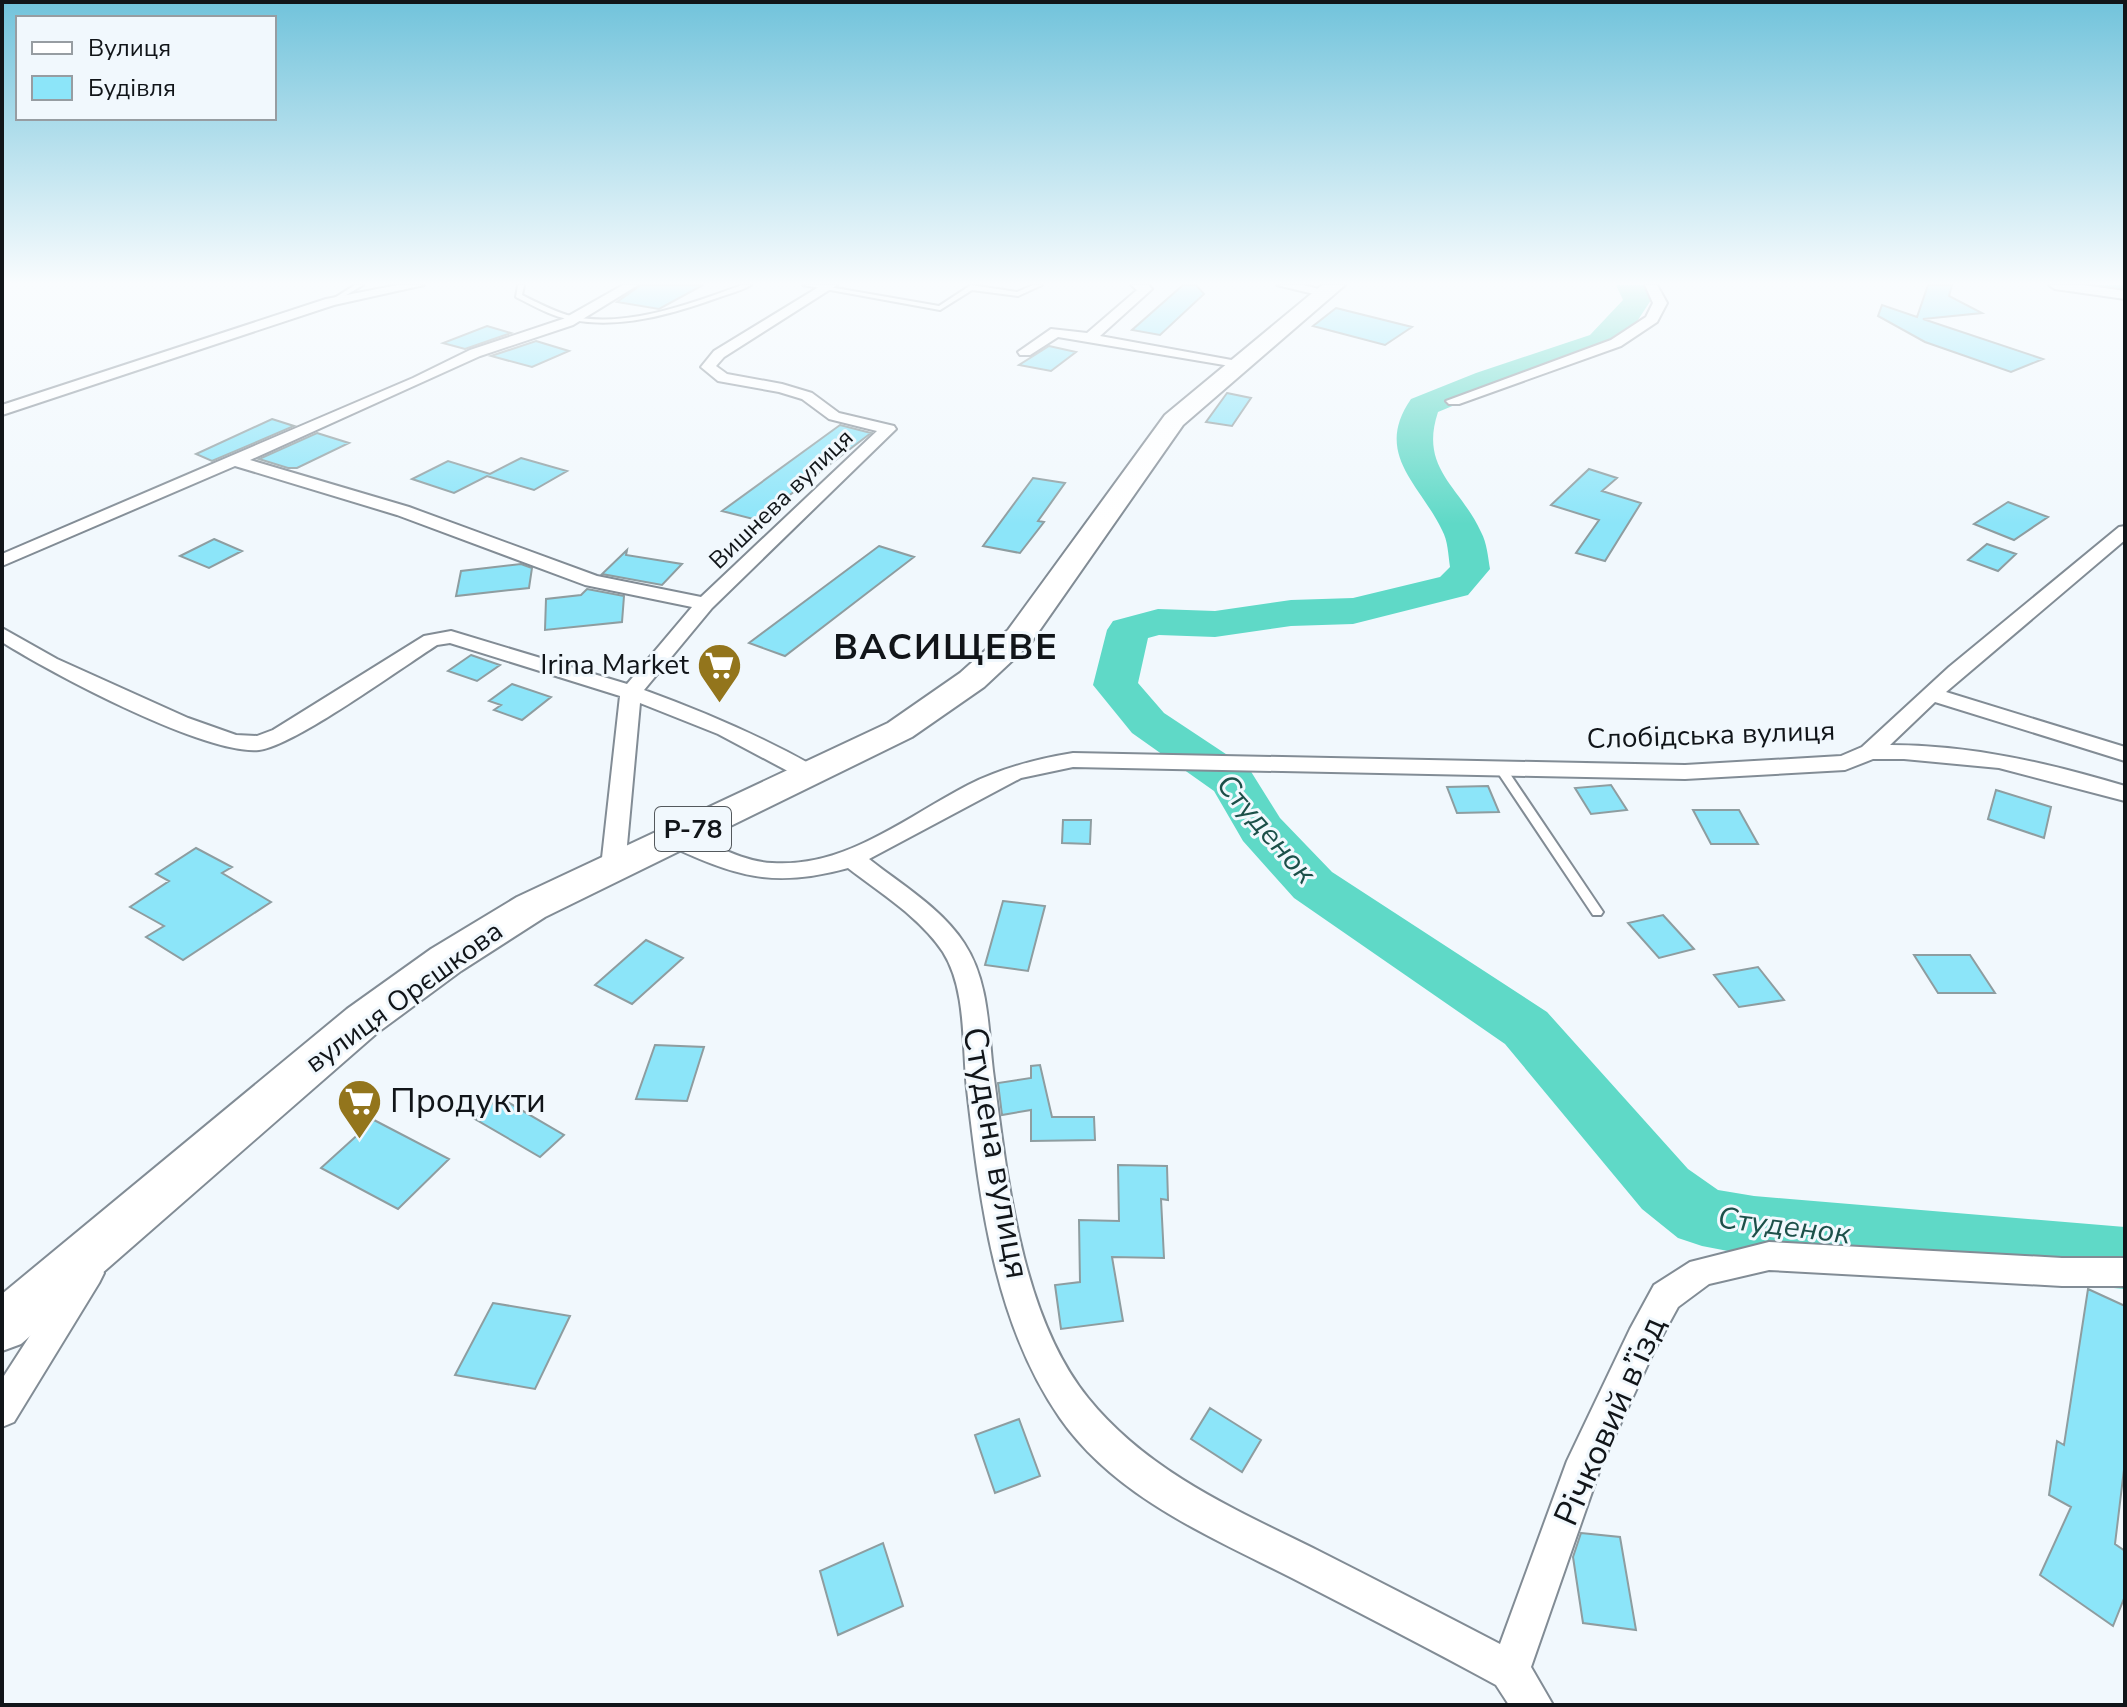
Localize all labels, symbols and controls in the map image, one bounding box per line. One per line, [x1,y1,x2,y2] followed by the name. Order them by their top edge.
[16,16,276,120] legend
[88,32,171,64] text: Вулиця
[88,72,176,104] text: Будівля
[702,422,860,576] street label: Вишнева вулиця
[833,623,1059,672] district label: ВАСИЩЕВЕ
[696,641,744,704] supermarket icon: Irina Market
[540,646,689,684] place label: Irina Market
[1586,712,1836,758] street label: Слобідська вулиця
[1207,765,1326,894] water label: Студенок
[655,807,731,851] road number: Р-78
[297,912,511,1082] street label: вулиця Орєшкова
[951,1024,1041,1282] street label: Студена вулиця
[335,1077,383,1140] supermarket icon: Продукти
[390,1078,546,1124] place label: Продукти
[1715,1198,1854,1255] water label: Студенок
[1543,1309,1677,1533] street label: Річковий в’їзд

